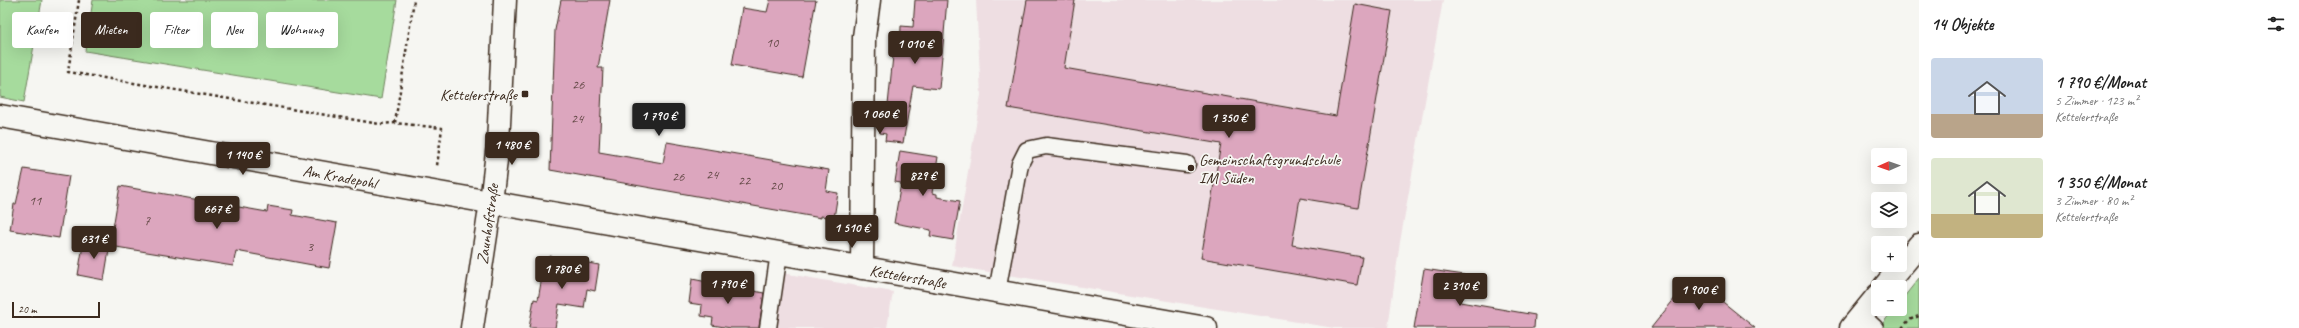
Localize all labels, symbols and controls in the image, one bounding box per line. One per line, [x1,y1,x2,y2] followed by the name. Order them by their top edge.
[12,12,73,48] chip: Kaufen
[81,12,142,48] chip: Mieten
[150,12,203,48] chip: Filter
[211,12,258,48] chip: Neu
[266,12,338,48] chip: Wohnung
[2265,13,2287,35] icon: filters
[1931,14,1994,35] text: 14 Objekte
[878,31,952,65] pin: 1 010 €
[766,34,780,51] house number: 10
[897,36,933,52] text: 1 010 €
[2055,72,2146,93] text: 1 790 €/Monat
[1963,74,2011,122] icon: home
[572,76,585,93] house number: 26
[440,85,519,105] place label: Kettelerstraße
[520,89,530,99] marker: Kettelerstraße
[2055,93,2138,109] text: 5 Zimmer · 123 m²
[843,101,917,135] pin: 1 060 €
[622,103,696,137] pin: 1 790 €
[1192,105,1266,139] pin: 1 350 €
[862,106,898,122] text: 1 060 €
[641,108,677,124] text: 1 790 €
[2055,109,2118,125] text: Kettelerstraße
[571,110,585,127] house number: 24
[1211,110,1247,126] text: 1 350 €
[475,132,549,166] pin: 1 480 €
[494,137,530,153] text: 1 480 €
[206,142,280,176] pin: 1 140 €
[225,147,261,163] text: 1 140 €
[1871,148,1907,184] north arrow
[1871,148,1907,316] map controls
[1199,150,1342,188] place label: Gemeinschaftsgrundschule IM Süden
[301,161,382,194] street label: Am Kradepohl
[895,163,951,197] pin: 829 €
[1186,163,1196,173] marker: Gemeinschaftsgrundschule IM Süden
[706,166,720,183] house number: 24
[672,168,685,185] house number: 26
[910,168,936,184] text: 829 €
[738,172,752,189] house number: 22
[2055,172,2146,193] text: 1 350 €/Monat
[1963,174,2011,222] icon: home
[770,177,784,194] house number: 20
[472,181,504,266] street label: Zaunhofstraße
[29,192,42,209] house number: 11
[1871,192,1907,228] button: layers
[2055,193,2132,209] text: 3 Zimmer · 80 m²
[189,196,245,230] pin: 667 €
[203,201,231,217] text: 667 €
[2055,209,2118,225] text: Kettelerstraße
[144,212,151,229] house number: 7
[815,215,889,249] pin: 1 510 €
[834,220,870,236] text: 1 510 €
[66,226,122,260] pin: 631 €
[81,231,107,247] text: 631 €
[1871,236,1907,272] button: +
[307,238,315,255] house number: 3
[525,256,599,290] pin: 1 780 €
[868,260,949,294] street label: Kettelerstraße
[544,261,580,277] text: 1 780 €
[691,271,765,305] pin: 1 790 €
[1423,273,1497,307] pin: 2 310 €
[710,276,746,292] text: 1 790 €
[1662,277,1736,311] pin: 1 900 €
[1442,278,1478,294] text: 2 310 €
[1871,280,1907,316] button: −
[1681,282,1717,298] text: 1 900 €
[12,300,100,319] scale bar
[18,302,37,316] text: 20 m

